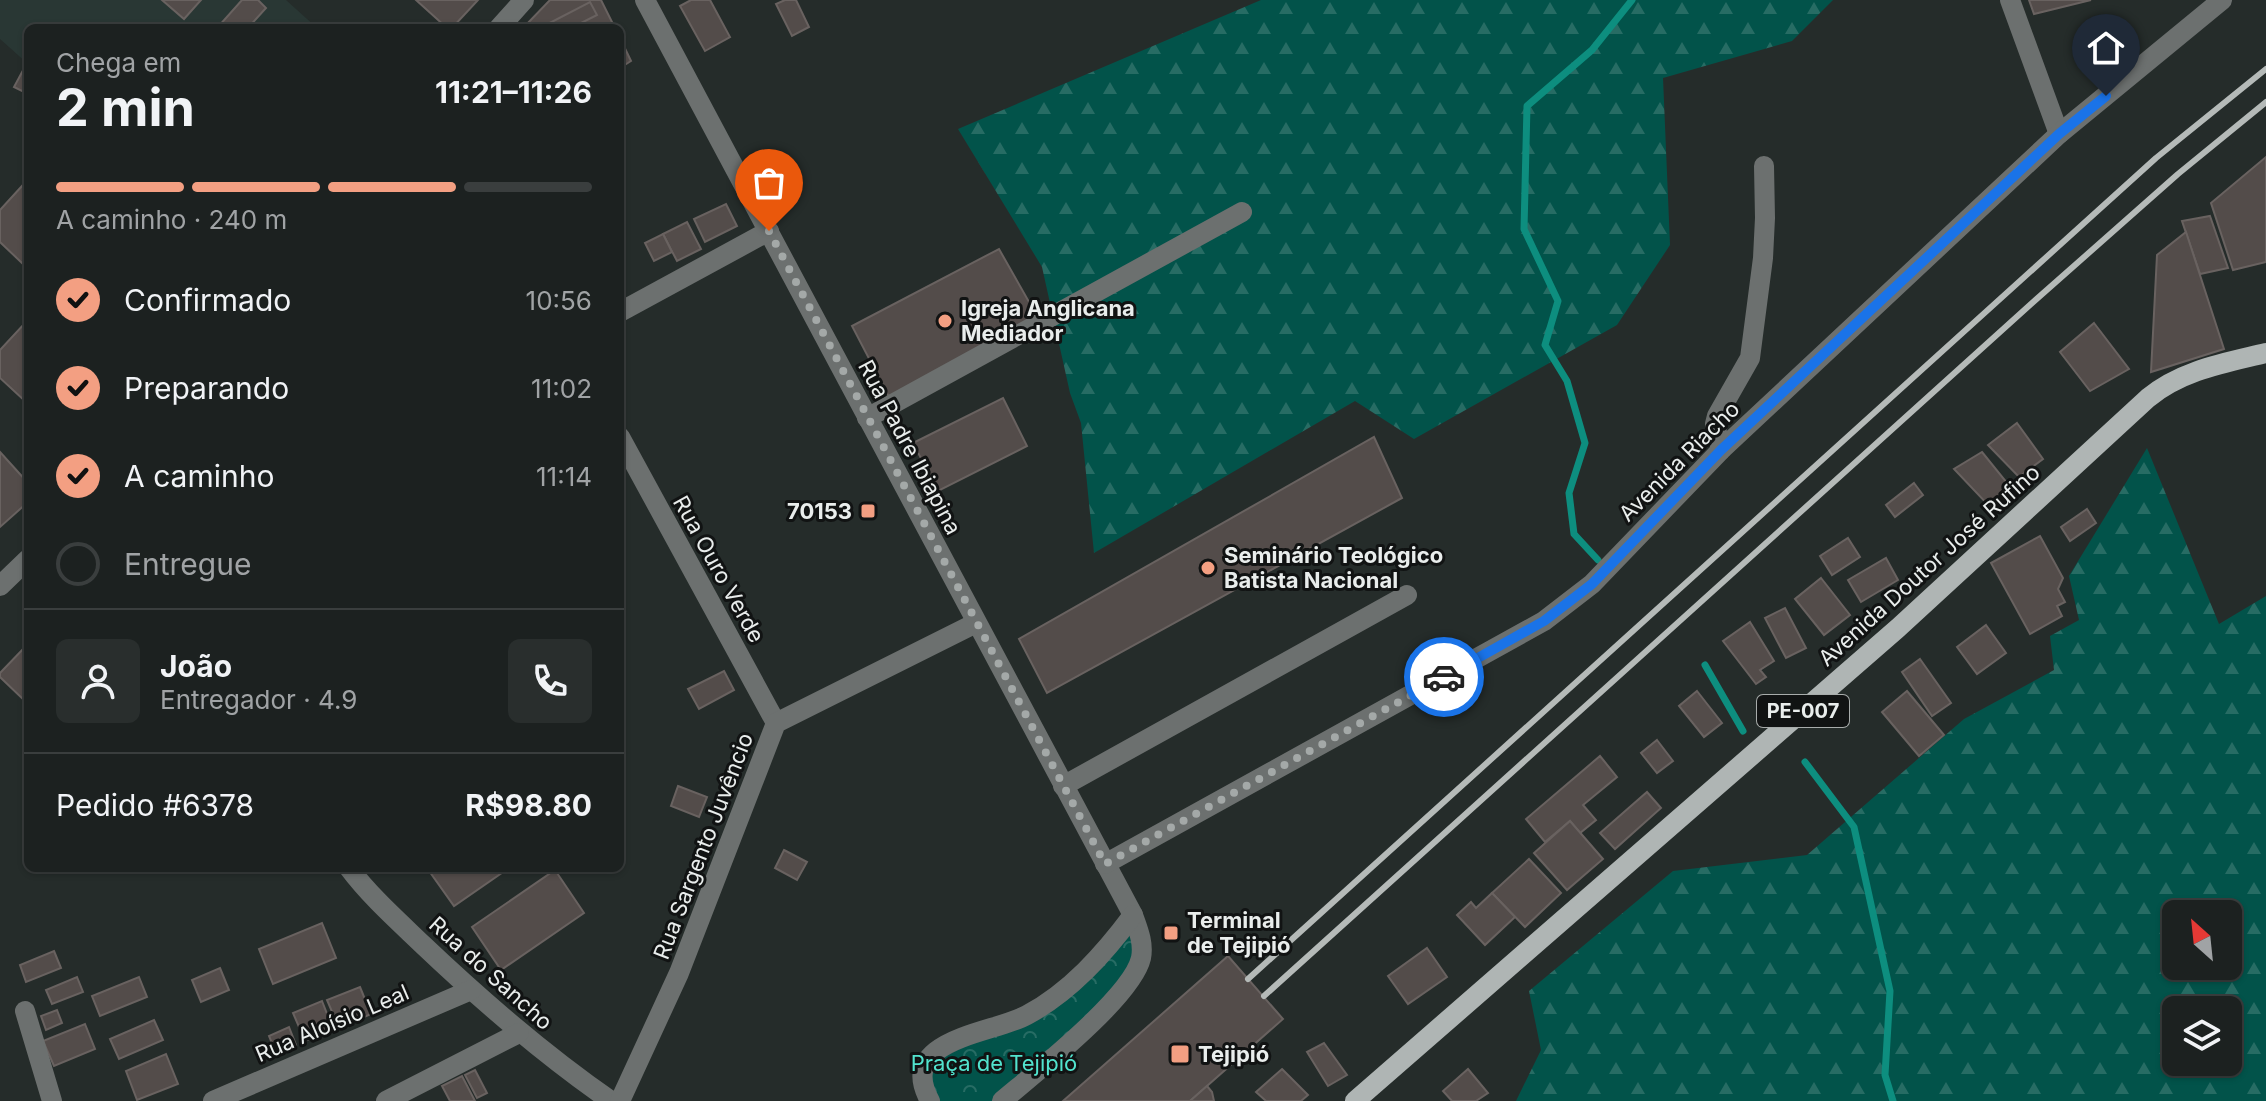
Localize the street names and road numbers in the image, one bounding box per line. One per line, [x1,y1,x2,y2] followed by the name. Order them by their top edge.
[853,355,967,539] street label: Rua Padre Ibiapina
[1613,395,1745,527] street label: Avenida Riacho
[1813,459,2045,671] street label: Avenida Doutor José Rufino
[668,491,770,647] street label: Rua Ouro Verde
[1757,695,1849,727] road number: PE-007
[648,729,758,963] street label: Rua Sargento Juvêncio
[424,911,558,1035] street label: Rua do Sancho
[251,979,413,1067] street label: Rua Aloísio Leal

